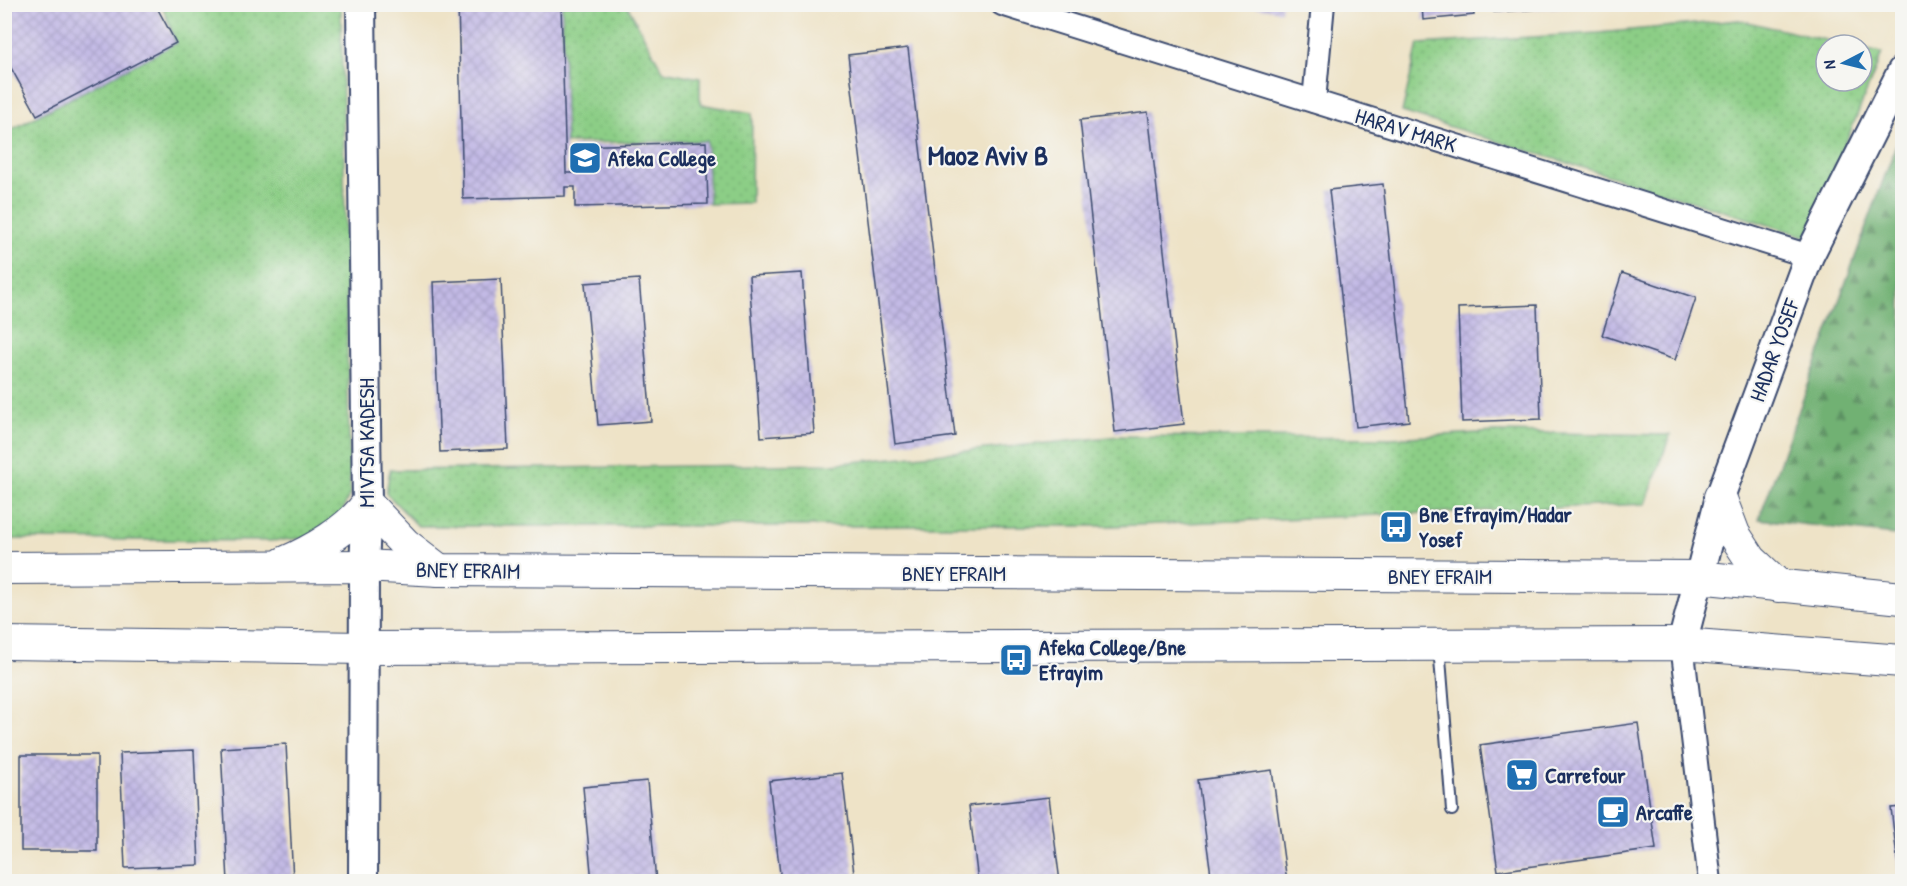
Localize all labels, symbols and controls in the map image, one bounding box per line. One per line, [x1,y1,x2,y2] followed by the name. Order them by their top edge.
[1814,33,1874,93] north arrow
[1818,59,1841,70] text: N
[1352,100,1461,160] street label: HARAV MARK
[928,136,1048,174] district label: Maoz Aviv B
[567,140,603,176] school or university icon: Afeka College
[608,143,716,174] place label: Afeka College
[1742,294,1807,406] street label: HADAR YOSEF
[351,378,381,508] street label: MIVTSA KADESH
[1419,499,1572,554] place label: Bne Efrayim/Hadar Yosef
[1378,509,1414,545] bus stop icon: Bne Efrayim/Hadar Yosef
[416,554,520,586] street label: BNEY EFRAIM
[902,558,1006,588] street label: BNEY EFRAIM
[1388,561,1492,591] street label: BNEY EFRAIM
[1039,632,1186,688] place label: Afeka College/Bne Efrayim
[998,642,1034,678] bus stop icon: Afeka College/Bne Efrayim
[1504,757,1540,793] supermarket icon: Carrefour
[1545,760,1626,790] place label: Carrefour
[1595,794,1631,830] cafe icon: Arcaffe
[1636,797,1693,827] place label: Arcaffe

